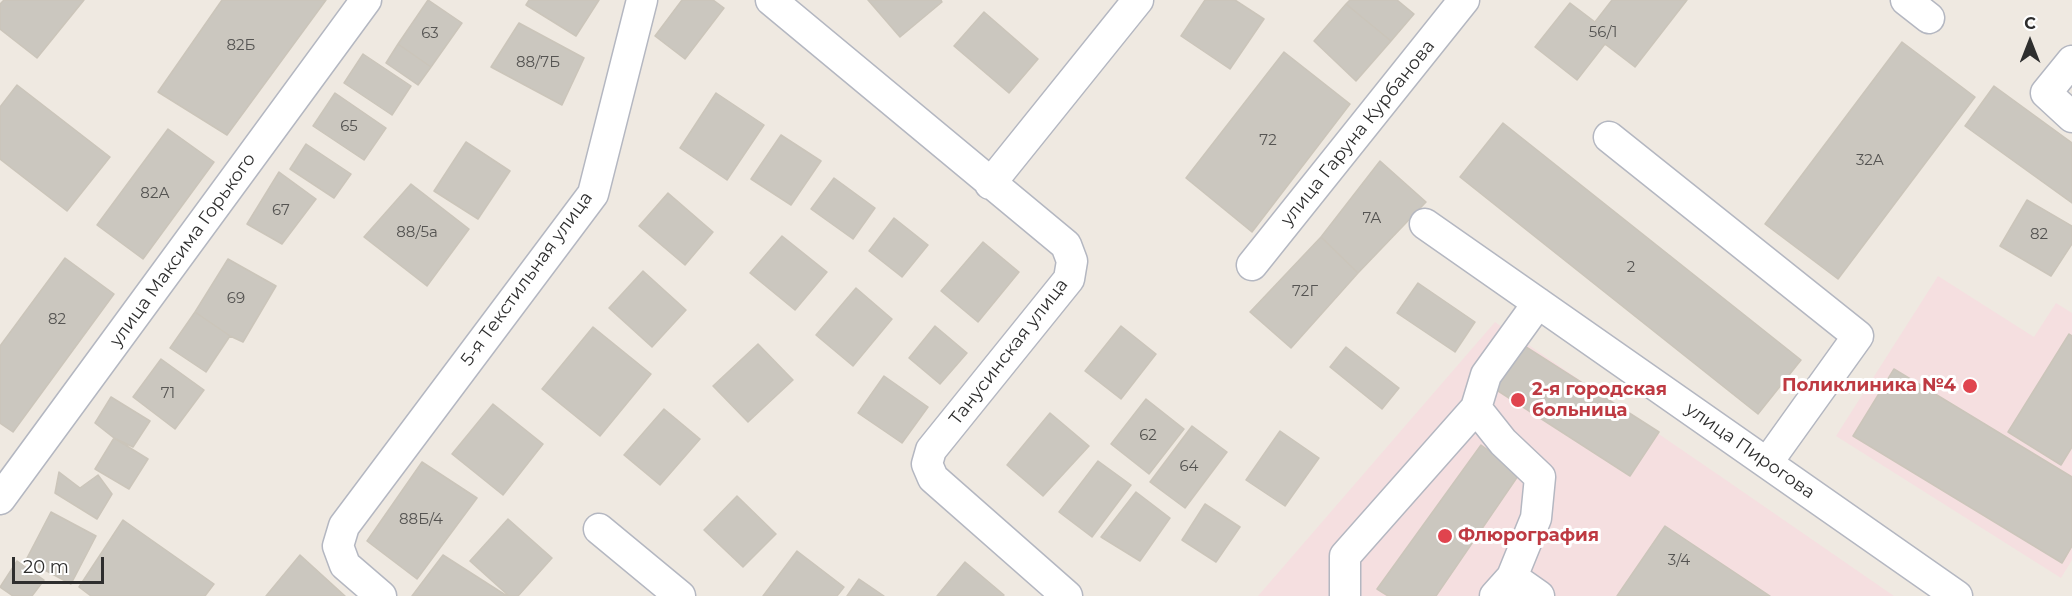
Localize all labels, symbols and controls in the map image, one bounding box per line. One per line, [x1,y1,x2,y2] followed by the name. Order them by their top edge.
[2000,12,2060,72] north arrow
[2024,14,2036,33] text: С
[1589,24,1617,42] house number: 56/1
[421,25,439,43] house number: 63
[1276,36,1440,230] street label: улица Гаруна Курбанова
[227,37,255,55] house number: 82Б
[516,54,560,72] house number: 88/7Б
[340,118,358,136] house number: 65
[1259,132,1277,150] house number: 72
[105,149,261,351] street label: улица Максима Горького
[1856,152,1884,170] house number: 32А
[140,185,170,203] house number: 82А
[457,188,597,370] street label: 5-я Текстильная улица
[272,202,290,220] house number: 67
[1362,210,1382,228] house number: 7А
[396,224,438,242] house number: 88/5а
[2030,226,2048,244] house number: 82
[1627,259,1635,277] house number: 2
[945,274,1073,430] street label: Танусинская улица
[1292,283,1318,301] house number: 72Г
[227,290,245,308] house number: 69
[48,311,66,329] house number: 82
[1782,375,1956,397] place label: Поликлиника №4
[1961,377,1979,395] marker: Поликлиника №4
[1532,379,1667,422] place label: 2-я городская больница
[161,385,175,403] house number: 71
[1509,391,1527,409] marker: 2-я городская больница
[1681,398,1819,504] street label: улица Пирогова
[1139,427,1157,445] house number: 62
[1179,458,1199,476] house number: 64
[399,511,443,529] house number: 88Б/4
[1458,525,1599,547] place label: Флюрография
[1436,527,1454,545] marker: Флюрография
[15,545,106,583] scale bar
[1668,552,1690,570] house number: 3/4
[23,556,69,578] text: 20 m

